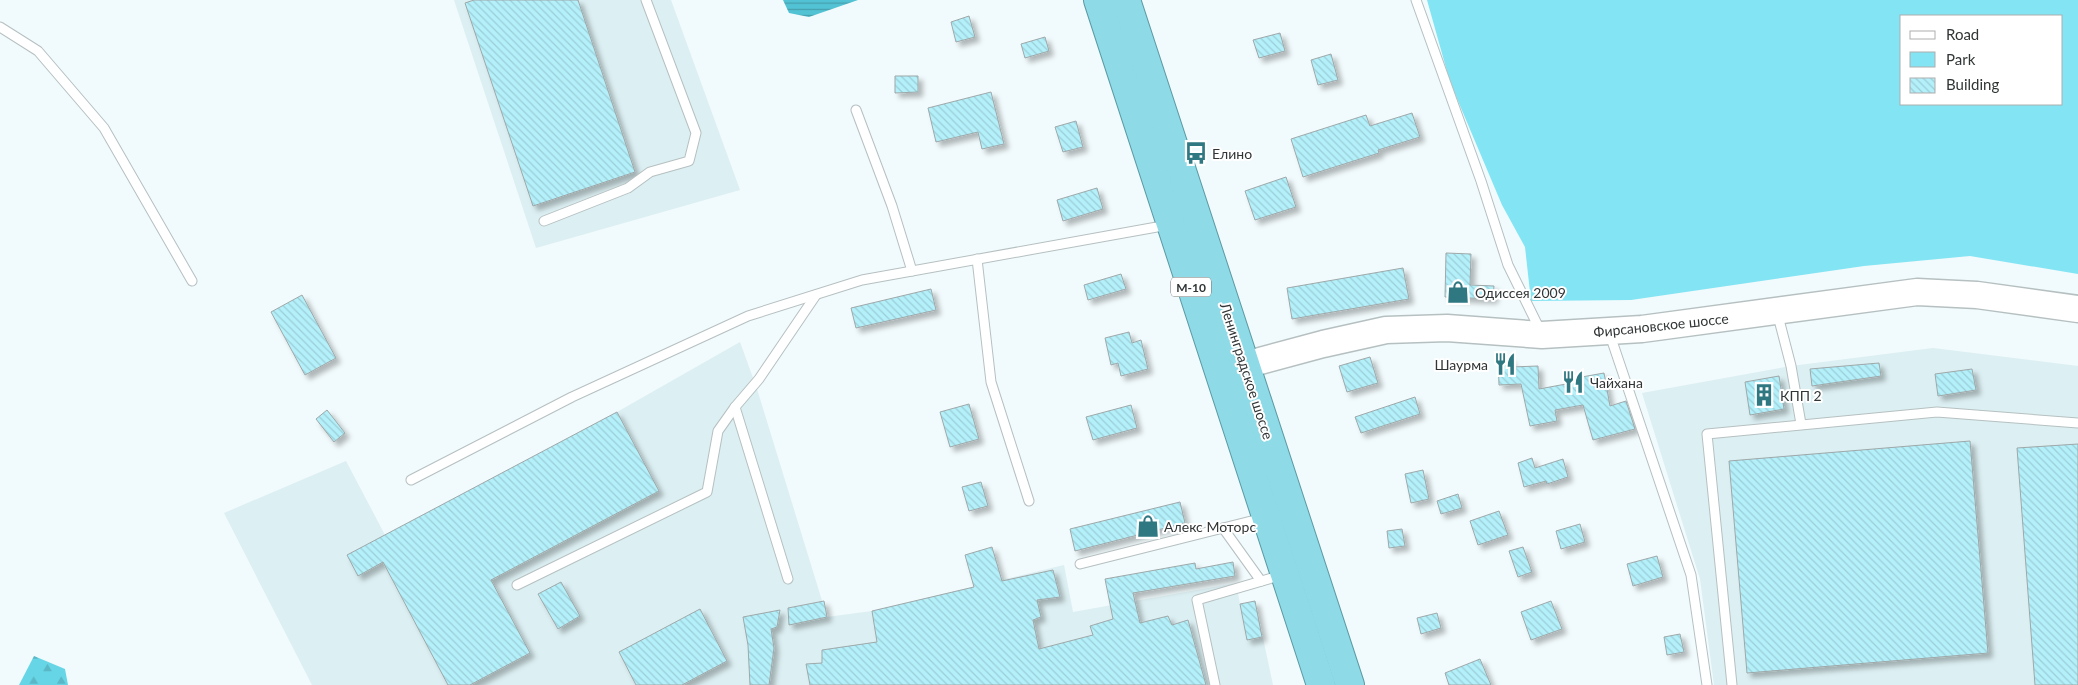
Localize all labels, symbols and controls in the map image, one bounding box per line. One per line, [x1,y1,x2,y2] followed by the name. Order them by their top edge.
[1900,15,2063,105] legend
[1946,25,1979,43] text: Road
[1946,50,1976,68] text: Park
[1946,75,1999,93] text: Building
[1183,140,1209,166] bus stop icon: Елино
[1212,145,1252,162] place label: Елино
[1171,278,1211,296] road number: М-10
[1445,279,1471,305] shop icon: Одиссея 2009
[1475,284,1566,301] place label: Одиссея 2009
[1217,300,1277,442] street label: Ленинградское шоссе
[1593,309,1729,341] street label: Фирсановское шоссе
[1492,351,1518,377] restaurant icon: Шаурма
[1434,356,1488,373] place label: Шаурма
[1560,369,1586,395] restaurant icon: Чайхана
[1590,374,1643,391] place label: Чайхана
[1751,382,1777,408] building icon: КПП 2
[1780,387,1822,404] place label: КПП 2
[1135,513,1161,539] shop icon: Алекс Моторс
[1164,518,1256,535] place label: Алекс Моторс

